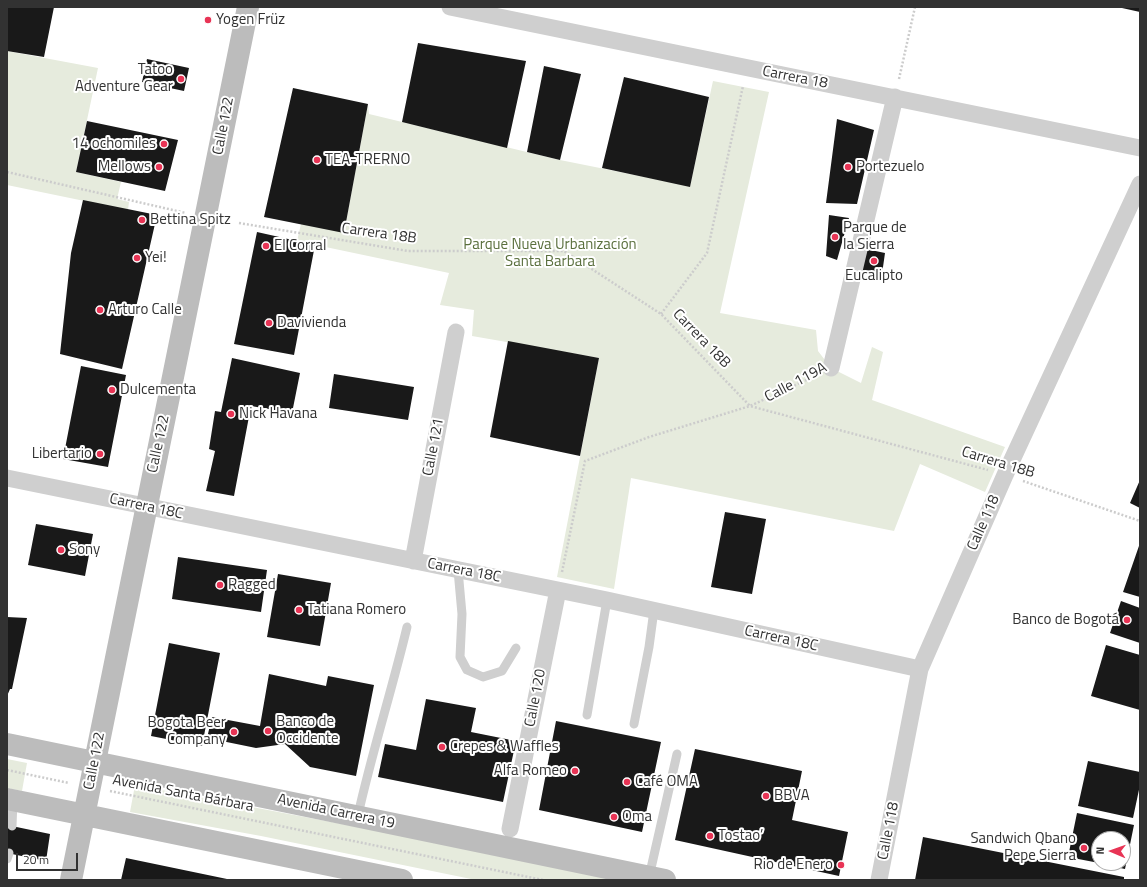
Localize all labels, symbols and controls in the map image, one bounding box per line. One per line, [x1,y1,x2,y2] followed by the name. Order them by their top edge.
[216,11,285,29] place label: Yogen Früz
[203,15,213,25] marker: Yogen Früz
[75,61,173,96] place label: Tatoo Adventure Gear
[761,63,829,93] street label: Carrera 18
[176,74,186,84] marker: Tatoo Adventure Gear
[210,95,238,157] street label: Calle 122
[72,135,156,153] place label: 14 ochomiles
[159,139,169,149] marker: 14 ochomiles
[325,151,410,169] place label: TEA-TRERNO
[312,155,322,165] marker: TEA-TRERNO
[98,158,151,176] place label: Mellows
[856,158,925,176] place label: Portezuelo
[154,162,164,172] marker: Mellows
[843,162,853,172] marker: Portezuelo
[150,211,231,229] place label: Bettina Spitz
[137,215,147,225] marker: Bettina Spitz
[843,219,907,254] place label: Parque de la Sierra
[340,220,418,248] street label: Carrera 18B
[830,232,840,242] marker: Parque de la Sierra
[463,236,637,271] park label: Parque Nueva Urbanización Santa Barbara
[274,237,326,255] place label: El Corral
[261,241,271,251] marker: El Corral
[145,249,167,267] place label: Yei!
[132,253,142,263] marker: Yei!
[869,256,879,266] marker: Eucalipto
[845,267,903,285] place label: Eucalipto
[108,301,182,319] place label: Arturo Calle
[95,305,105,315] marker: Arturo Calle
[668,306,734,372] street label: Carrera 18B
[277,314,346,332] place label: Davivienda
[264,318,274,328] marker: Davivienda
[762,359,830,407] street label: Calle 119A
[120,381,196,399] place label: Dulcementa
[107,385,117,395] marker: Dulcementa
[239,405,317,423] place label: Nick Havana
[226,409,236,419] marker: Nick Havana
[144,413,174,475] street label: Calle 122
[420,416,448,478] street label: Calle 121
[959,443,1037,483] street label: Carrera 18B
[32,445,92,463] place label: Libertario
[95,449,105,459] marker: Libertario
[108,490,184,524] street label: Carrera 18C
[964,493,1004,553] street label: Calle 118
[69,541,100,559] place label: Sony
[56,545,66,555] marker: Sony
[426,555,502,587] street label: Carrera 18C
[228,576,276,594] place label: Ragged
[215,580,225,590] marker: Ragged
[307,601,406,619] place label: Tatiana Romero
[294,605,304,615] marker: Tatiana Romero
[1012,611,1119,629] place label: Banco de Bogotá
[1122,615,1132,625] marker: Banco de Bogotá
[743,622,819,656] street label: Carrera 18C
[522,667,550,729] street label: Calle 120
[276,713,339,748] place label: Banco de Occidente
[148,714,226,749] place label: Bogota Beer Company
[263,726,273,736] marker: Banco de Occidente
[229,727,239,737] marker: Bogota Beer Company
[81,730,109,792] street label: Calle 122
[450,738,559,756] place label: Crepes & Waffles
[437,742,447,752] marker: Crepes & Waffles
[494,762,567,780] place label: Alfa Romeo
[570,766,580,776] marker: Alfa Romeo
[111,772,255,816] street label: Avenida Santa Bárbara
[635,773,698,791] place label: Café OMA
[622,777,632,787] marker: Café OMA
[774,787,810,805] place label: BBVA
[276,791,396,833] street label: Avenida Carrera 19
[761,791,771,801] marker: BBVA
[875,800,903,862] street label: Calle 118
[622,808,652,826] place label: Oma
[609,812,619,822] marker: Oma
[718,827,763,845] place label: Tostao’
[970,830,1076,865] place label: Sandwich Qbano Pepe Sierra
[705,831,715,841] marker: Tostao’
[1091,831,1131,871] north arrow
[1079,843,1089,853] marker: Sandwich Qbano Pepe Sierra
[18,845,80,871] scale bar
[1092,847,1108,855] text: N
[23,850,49,869] text: 20 m
[754,856,833,874] place label: Rio de Enero
[836,860,846,870] marker: Rio de Enero

